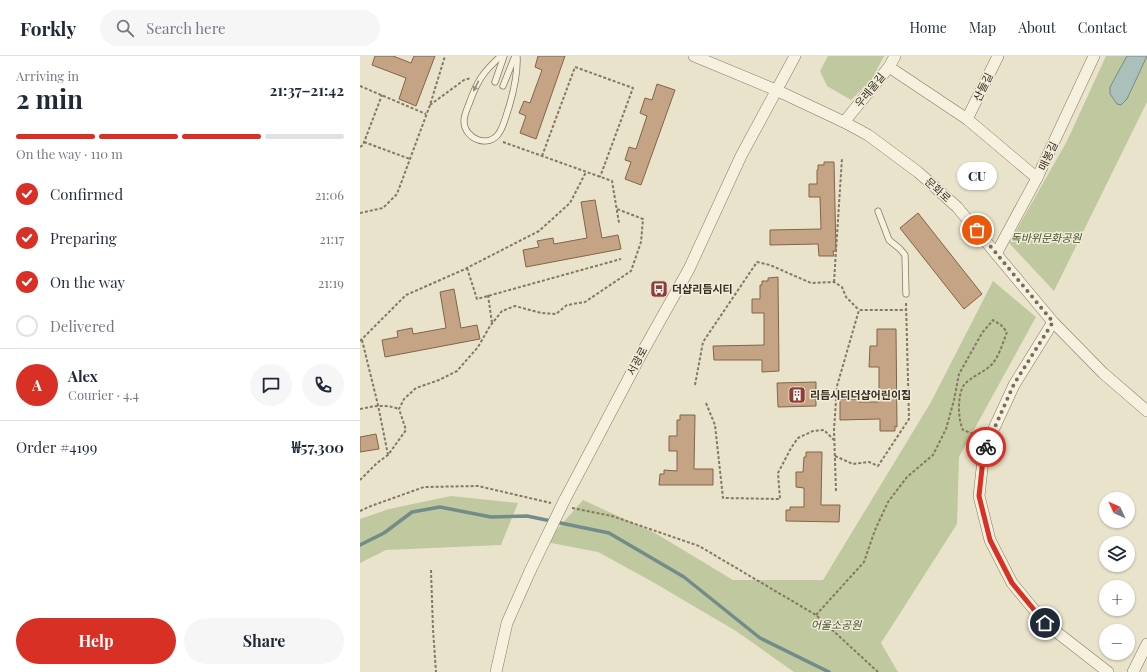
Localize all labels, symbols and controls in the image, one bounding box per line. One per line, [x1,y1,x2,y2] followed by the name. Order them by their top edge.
[100,10,380,46] search box
[20,15,76,41] text: Forkly
[114,17,136,39] icon: search
[146,18,226,38] text: Search here
[909,18,947,37] text: Home
[969,18,996,37] text: Map
[1018,18,1056,37] text: About
[1078,18,1127,37] text: Contact
[16,67,79,84] text: Arriving in
[851,69,888,110] street label: 우레울길
[969,70,996,104] street label: 산들길
[270,80,344,100] text: 21:37–21:42
[473,80,479,91] one-way arrow
[16,81,83,116] text: 2 min
[1034,139,1061,173] street label: 매봉길
[16,145,123,162] text: On the way · 110 m
[957,162,997,190] callout: CU
[968,167,986,184] text: CU
[922,174,955,205] street label: 문화로
[16,183,38,205] icon: check
[50,184,123,204] text: Confirmed
[315,186,344,203] text: 21:06
[960,213,994,247] pin
[966,219,988,241] icon: bag
[16,227,38,249] icon: check
[50,228,117,248] text: Preparing
[319,230,344,247] text: 21:17
[1011,230,1082,245] park label: 독바위문화공원
[16,271,38,293] icon: check
[50,272,125,292] text: On the way
[318,274,344,291] text: 21:19
[649,279,669,299] bus stop icon: 더샵리듬시티
[672,281,733,296] place label: 더샵리듬시티
[50,316,115,336] text: Delivered
[623,344,650,378] street label: 서광로
[250,364,292,406] button: chat
[302,364,344,406] button: phone
[68,366,98,386] text: Alex
[32,375,42,395] text: A
[787,385,807,405] building icon: 리듬시티더샵어린이집
[68,386,139,403] text: Courier · 4.4
[810,387,911,402] place label: 리듬시티더샵어린이집
[966,427,1006,467] courier
[975,436,997,458] icon: bike
[16,437,97,457] text: Order #4199
[292,437,344,457] text: ₩57,300
[1099,492,1135,528] north arrow
[1099,492,1135,660] map controls
[1099,536,1135,572] button: layers
[1099,580,1135,616] button: +
[1028,606,1062,640] pin
[1034,612,1056,634] icon: home
[811,617,862,632] park label: 어울소공원
[16,618,176,664] button: Help
[184,618,344,664] button: Share
[1099,624,1135,660] button: −

